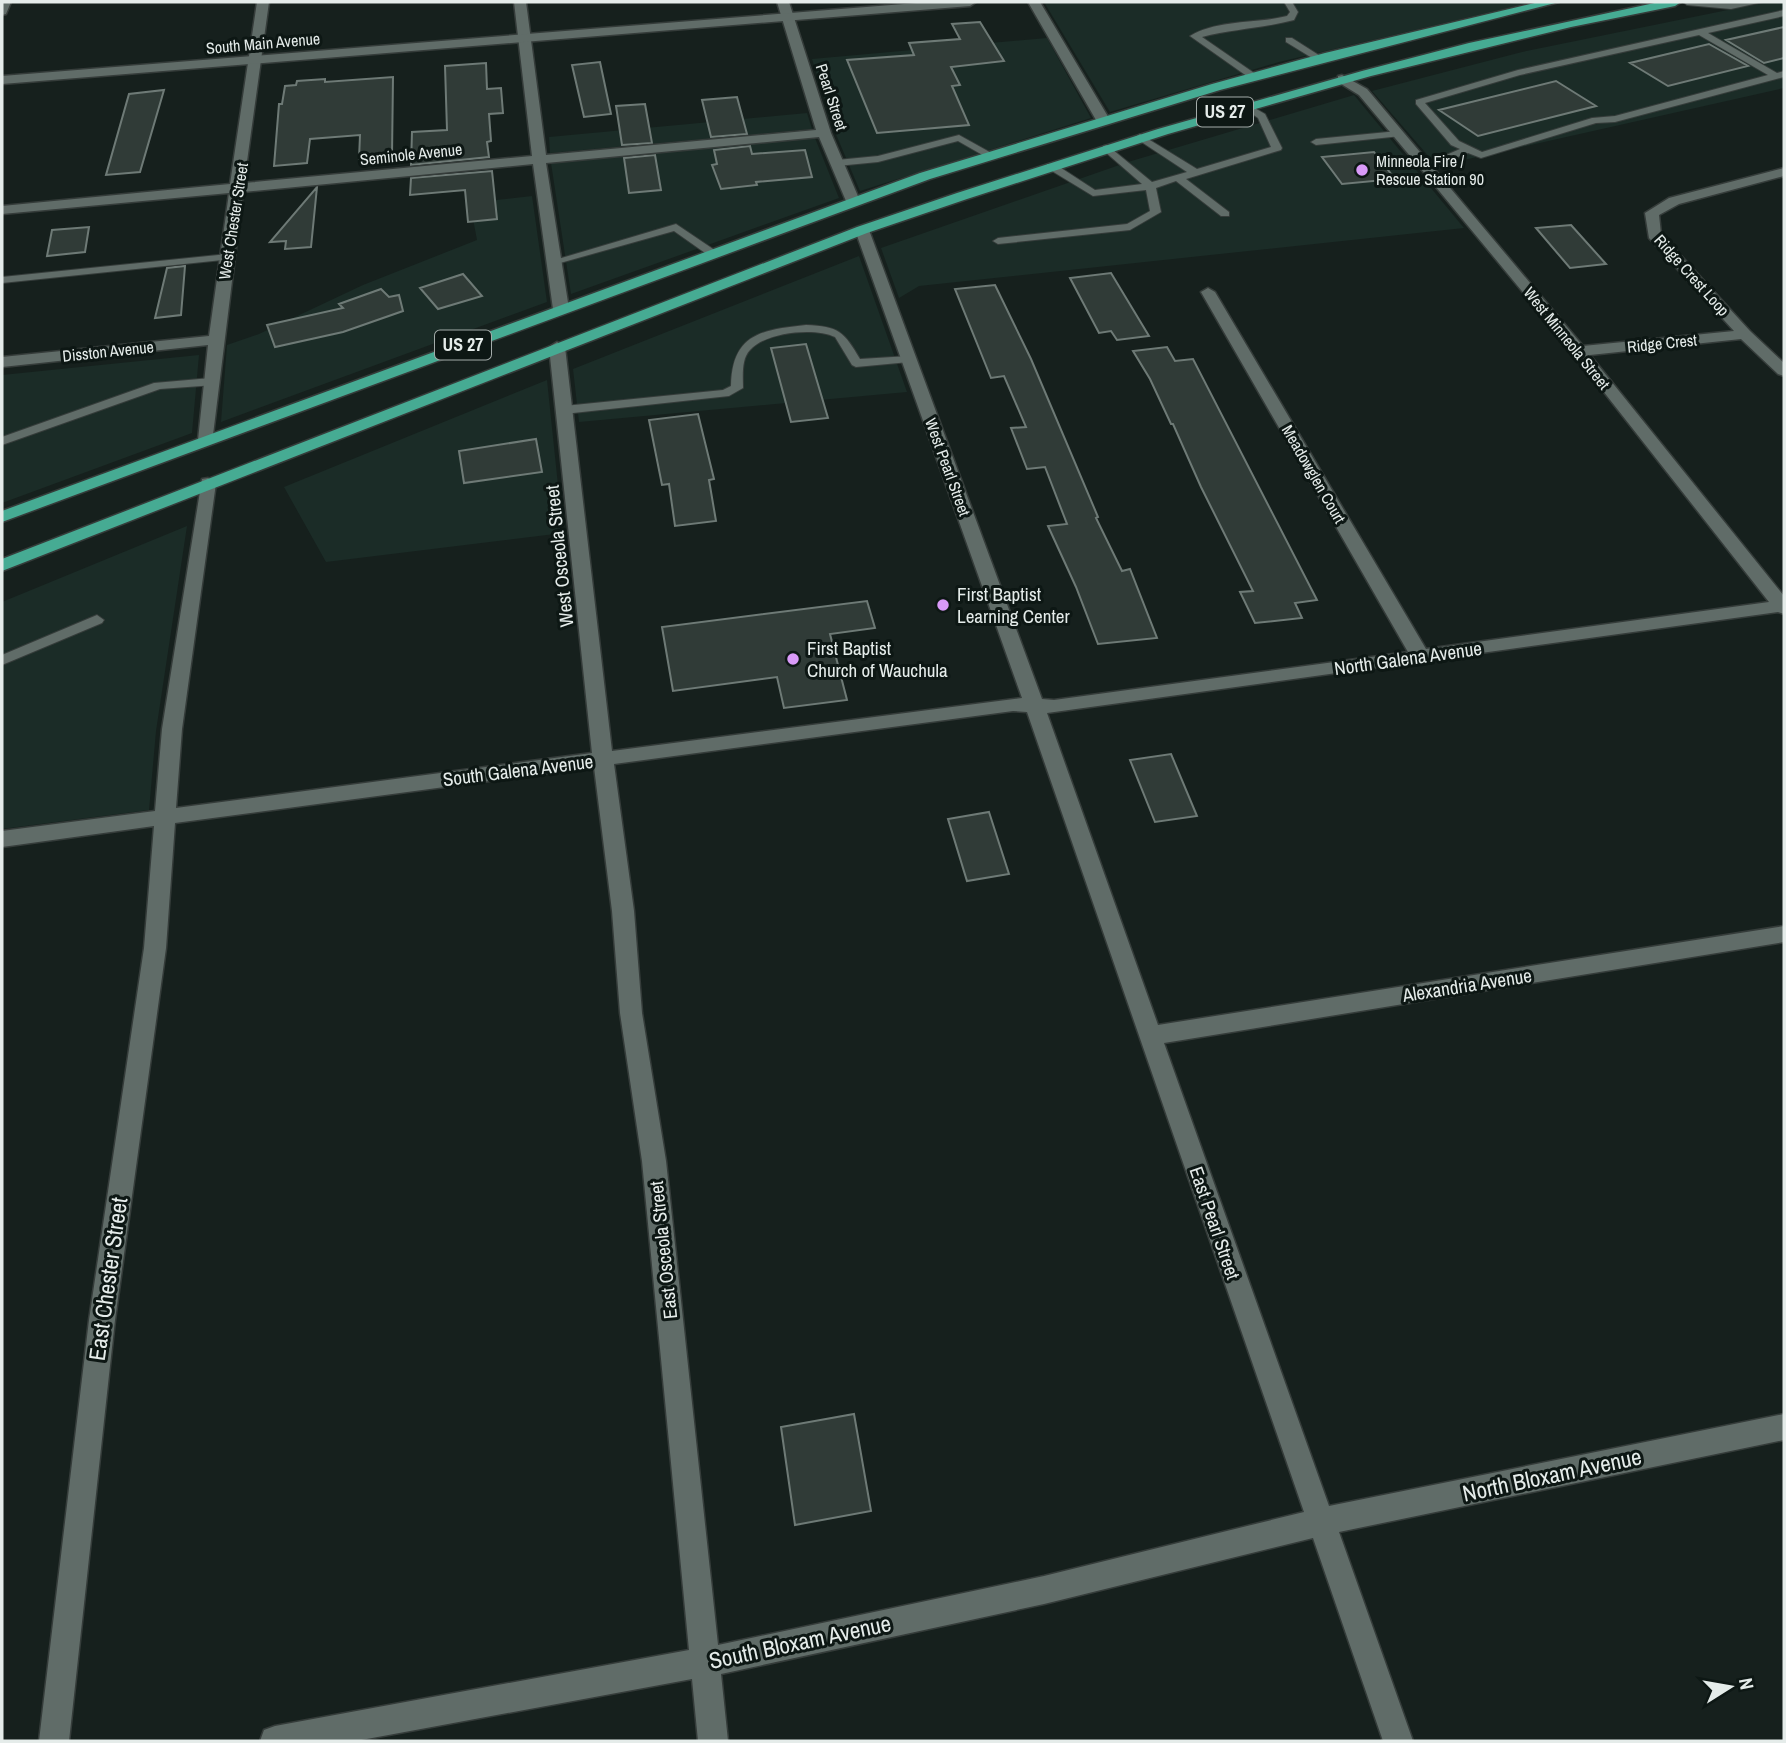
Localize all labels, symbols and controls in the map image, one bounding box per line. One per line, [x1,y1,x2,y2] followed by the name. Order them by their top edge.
[205,27,321,59] street label: South Main Avenue
[811,61,853,134] street label: Pearl Street
[1197,98,1253,127] road number: US 27
[359,138,463,170] street label: Seminole Avenue
[1376,150,1484,190] place label: Minneola Fire / Rescue Station 90
[213,161,253,281] street label: West Chester Street
[1354,162,1370,178] marker: Minneola Fire / Rescue Station 90
[1649,229,1735,321] street label: Ridge Crest Loop
[1519,282,1615,394] street label: West Minneola Street
[1626,328,1698,358] street label: Ridge Crest
[435,330,491,360] road number: US 27
[61,335,155,367] street label: Disston Avenue
[920,415,976,519] street label: West Pearl Street
[1277,421,1351,527] street label: Meadowglen Court
[539,483,579,628] street label: West Osceola Street
[957,581,1070,629] place label: First Baptist Learning Center
[935,597,951,613] marker: First Baptist Learning Center
[807,635,948,683] place label: First Baptist Church of Wauchula
[1333,635,1483,681] street label: North Galena Avenue
[785,651,801,667] marker: First Baptist Church of Wauchula
[441,748,595,792] street label: South Galena Avenue
[1400,962,1533,1008] street label: Alexandria Avenue
[1184,1163,1247,1284] street label: East Pearl Street
[643,1179,683,1320] street label: East Osceola Street
[81,1195,134,1363] street label: East Chester Street
[1460,1440,1644,1509] street label: North Bloxam Avenue
[706,1607,894,1676] street label: South Bloxam Avenue
[1695,1652,1765,1722] north arrow
[1733,1676,1761,1692] text: N

